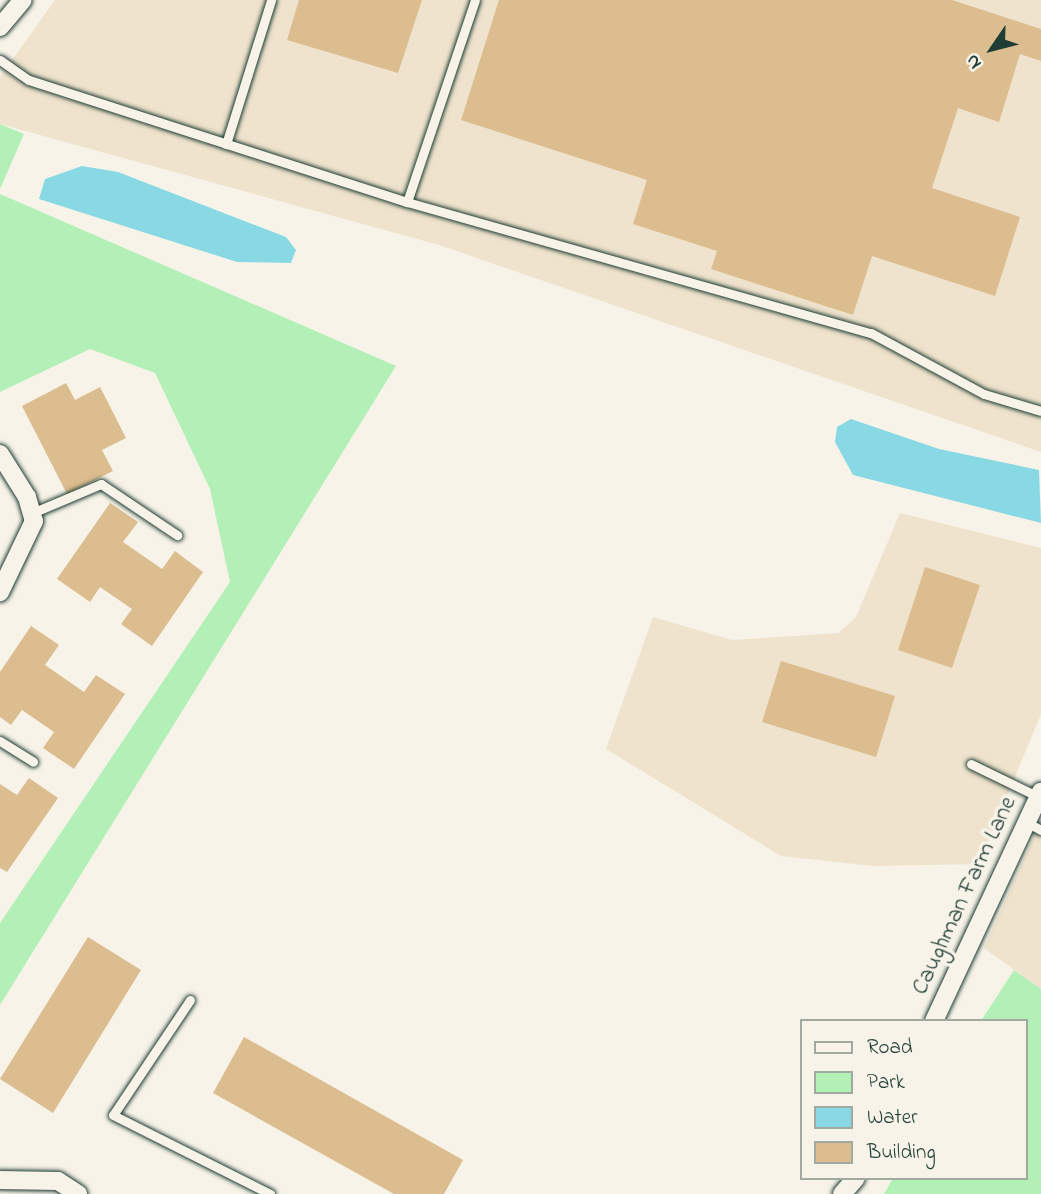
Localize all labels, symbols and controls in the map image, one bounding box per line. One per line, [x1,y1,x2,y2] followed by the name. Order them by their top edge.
[957,14,1027,84] north arrow
[960,48,989,74] text: N
[906,792,1024,1000] street label: Caughman Farm Lane
[800,1019,1027,1180] legend
[867,1033,913,1063] text: Road
[867,1068,905,1098] text: Park
[867,1103,918,1133] text: Water
[867,1138,936,1168] text: Building

